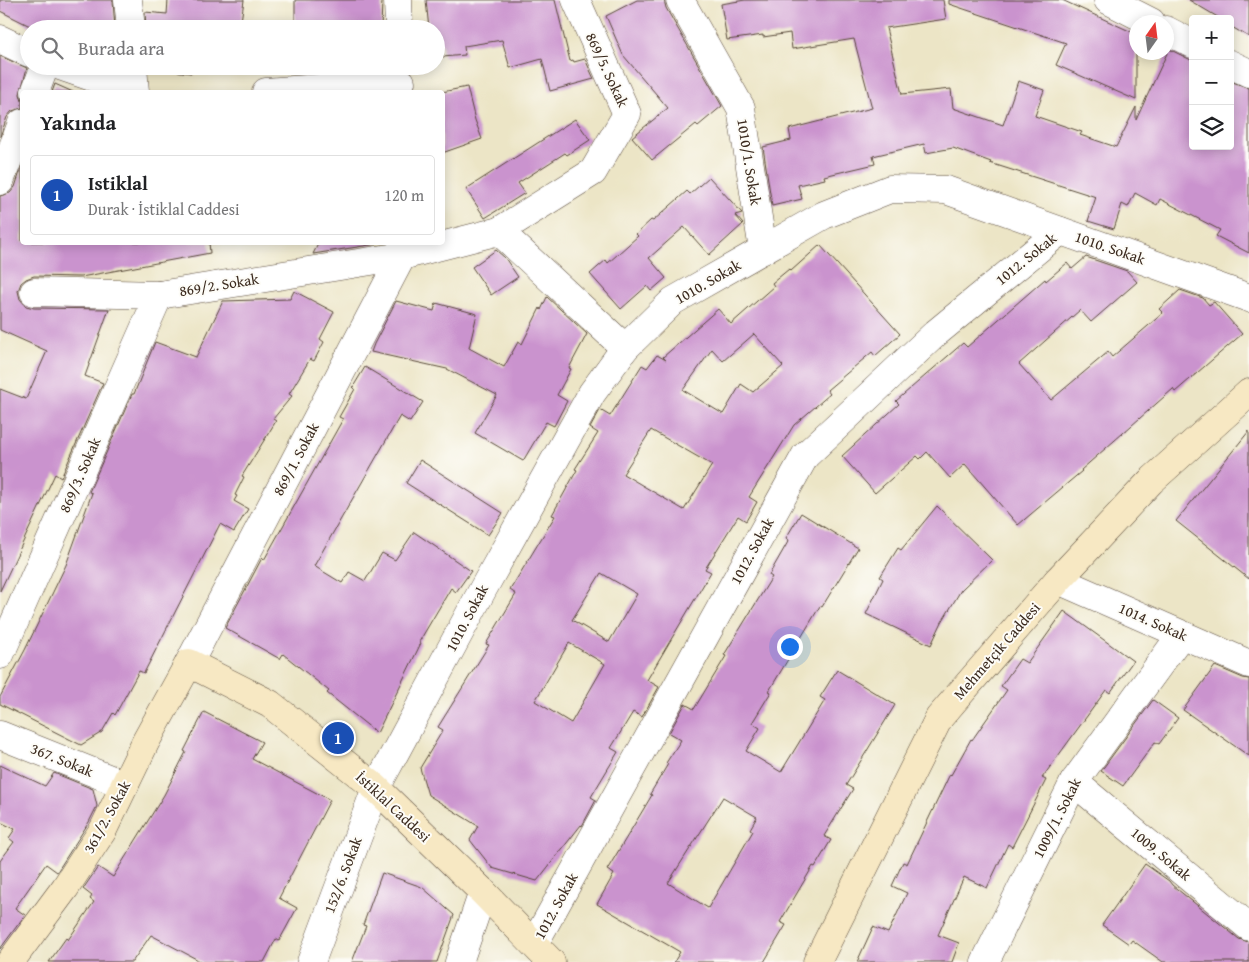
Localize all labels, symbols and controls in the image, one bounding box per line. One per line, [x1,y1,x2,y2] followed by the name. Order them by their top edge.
[1129,15,1174,60] north arrow
[1189,15,1234,150] map controls
[1189,15,1234,60] button: +
[20,20,445,75] search box
[581,29,634,111] street label: 869/5. Sokak
[38,34,66,62] icon: search
[78,34,165,62] text: Burada ara
[1189,60,1234,105] button: −
[1189,105,1234,150] button: layers
[40,107,116,138] text: Yakında
[732,117,767,207] street label: 1010/1. Sokak
[88,169,148,197] text: Istiklal
[53,183,61,207] text: 1
[384,183,424,207] text: 120 m
[88,197,240,221] text: Durak · İstiklal Caddesi
[1072,226,1149,269] street label: 1010. Sokak
[991,227,1061,290] street label: 1012. Sokak
[671,254,745,309] street label: 1010. Sokak
[178,268,261,301] street label: 869/2. Sokak
[267,418,324,499] street label: 869/1. Sokak
[54,434,106,516] street label: 869/3. Sokak
[725,513,779,588] street label: 1012. Sokak
[440,580,493,655] street label: 1010. Sokak
[1116,597,1191,646] street label: 1014. Sokak
[948,598,1045,704] street label: Mehmetçik Caddesi
[777,634,803,660] your location
[322,719,354,757] pin: 1
[28,737,97,782] street label: 367. Sokak
[351,767,435,847] street label: İstiklal Caddesi
[1027,774,1086,861] street label: 1009/1. Sokak
[78,776,135,857] street label: 361/2. Sokak
[1127,822,1196,885] street label: 1009. Sokak
[318,833,367,916] street label: 152/6. Sokak
[529,868,583,943] street label: 1012. Sokak

